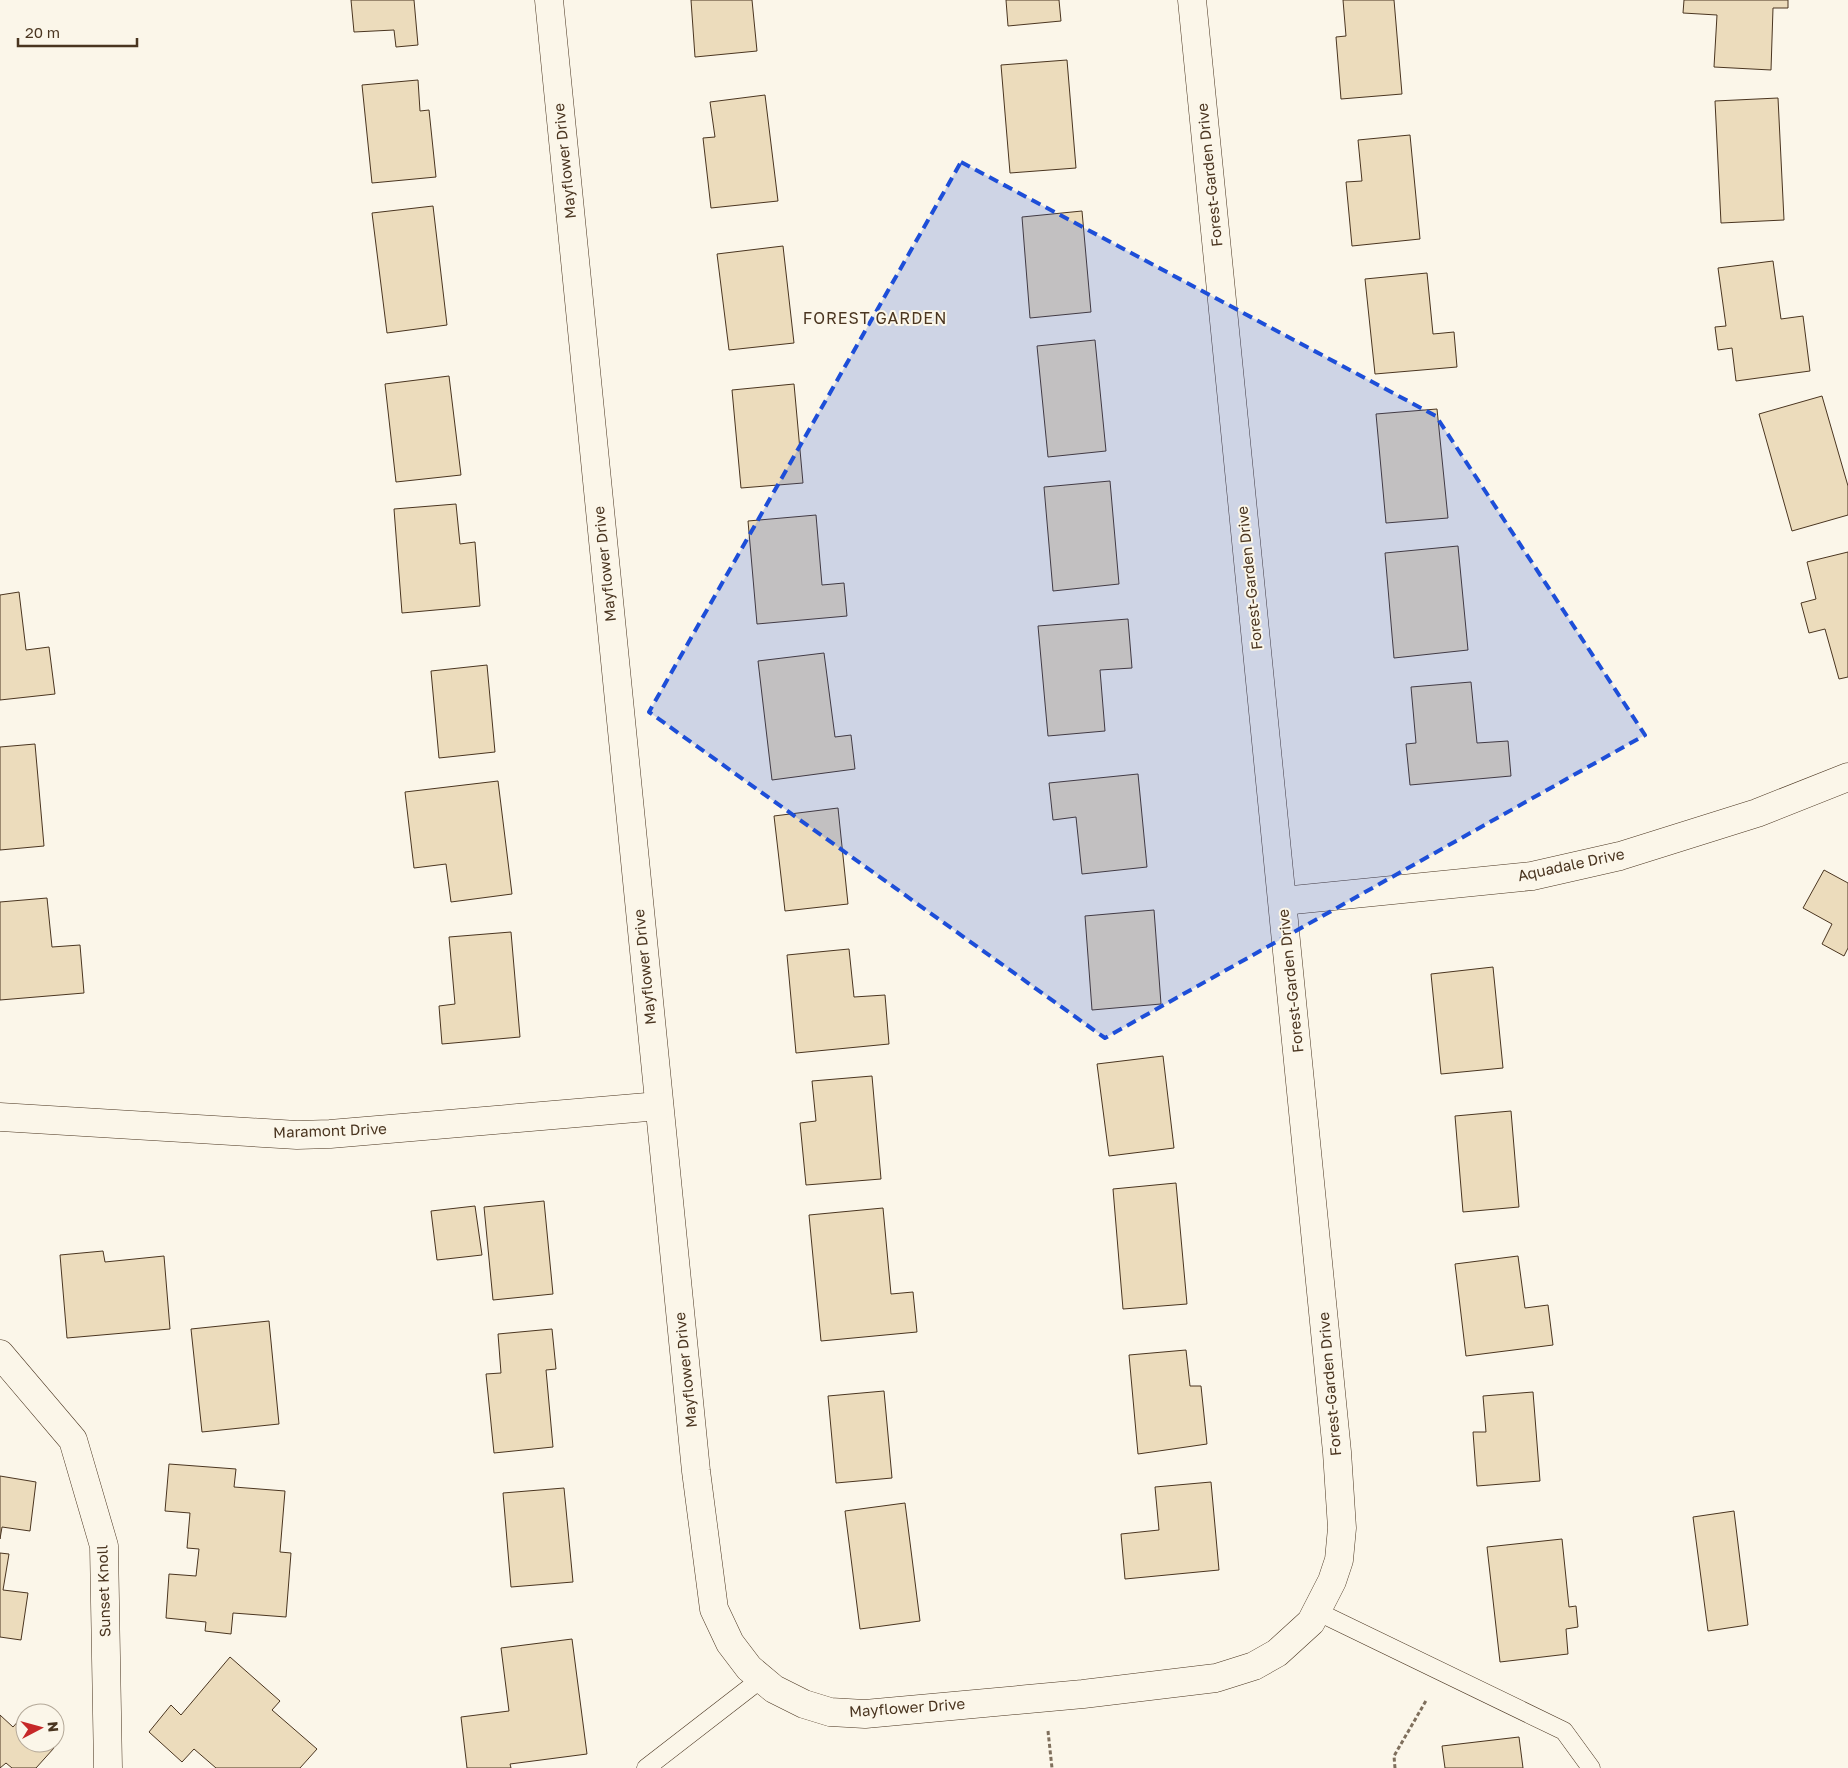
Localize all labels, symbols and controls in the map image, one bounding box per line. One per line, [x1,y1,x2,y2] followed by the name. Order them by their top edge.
[18,15,136,47] scale bar
[25,23,60,41] text: 20 m
[549,102,579,220] street label: Mayflower Drive
[1192,102,1226,248] street label: Forest-Garden Drive
[803,308,947,328] district label: FOREST GARDEN
[589,505,619,623] street label: Mayflower Drive
[1232,505,1266,651] street label: Forest-Garden Drive
[1516,844,1626,884] street label: Aquadale Drive
[629,908,659,1026] street label: Mayflower Drive
[1273,908,1307,1054] street label: Forest-Garden Drive
[273,1119,387,1141] street label: Maramont Drive
[670,1311,700,1429] street label: Mayflower Drive
[1314,1311,1344,1457] street label: Forest-Garden Drive
[92,1544,114,1638] street label: Sunset Knoll
[848,1694,966,1720] street label: Mayflower Drive
[15,1703,65,1753] north arrow
[44,1720,62,1733] text: N

